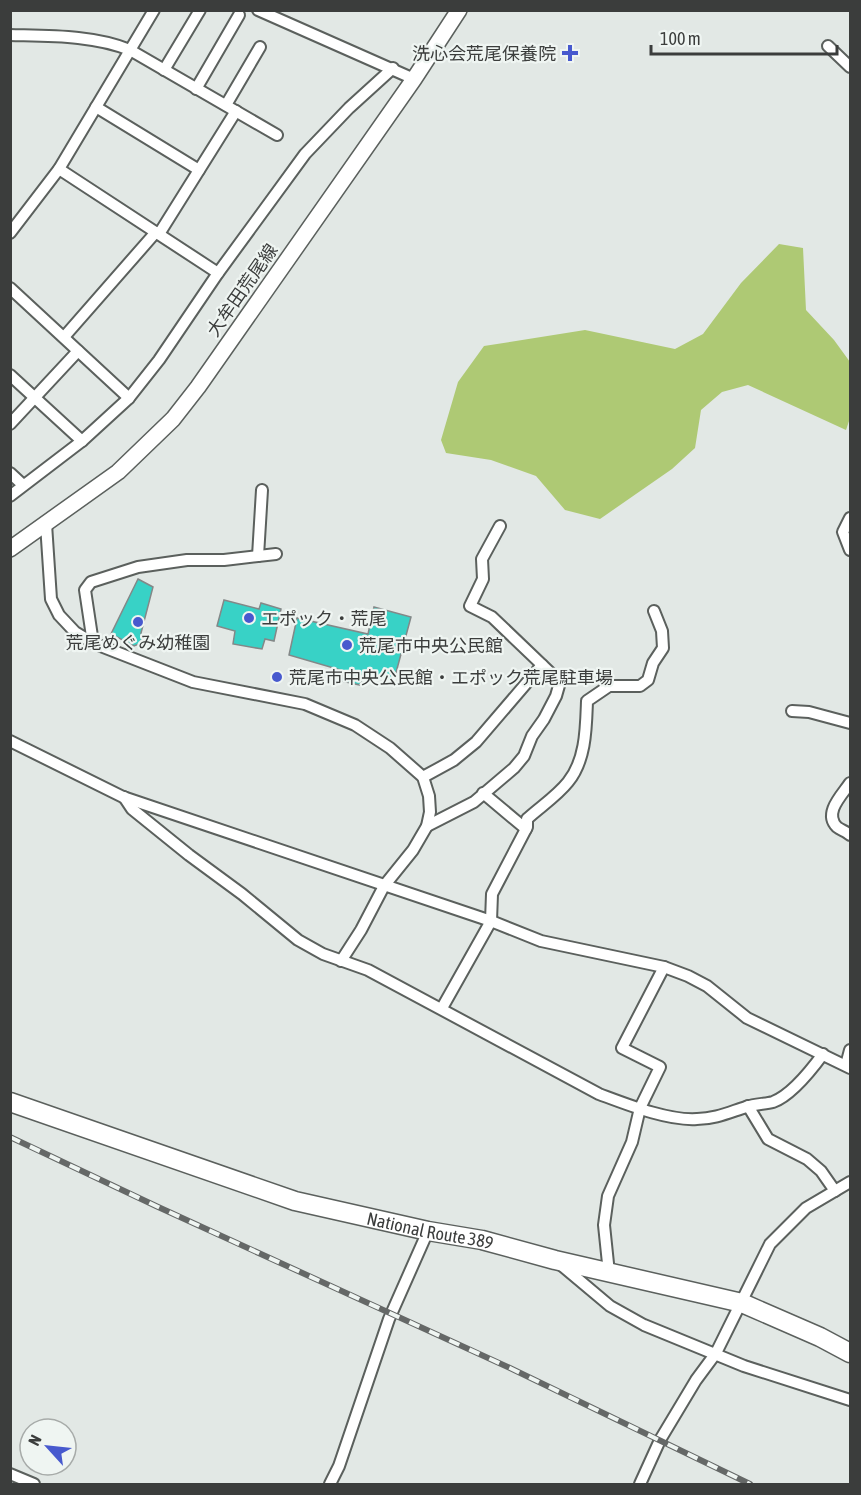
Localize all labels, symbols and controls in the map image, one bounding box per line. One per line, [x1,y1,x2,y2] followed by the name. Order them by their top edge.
[651,18,837,56] scale bar
[660,28,701,49] text: 100 m
[412,43,556,64] place label: 洗心会荒尾保養院
[561,44,579,62] marker: 洗心会荒尾保養院
[202,240,282,340] street label: 大牟田荒尾線
[261,608,387,629] place label: エポック・荒尾
[242,611,256,625] marker: エポック・荒尾
[131,615,145,629] marker: 荒尾めぐみ幼稚園
[66,632,210,653] place label: 荒尾めぐみ幼稚園
[359,635,503,656] place label: 荒尾市中央公民館
[340,638,354,652] marker: 荒尾市中央公民館
[289,667,613,688] place label: 荒尾市中央公民館・エポック荒尾駐車場
[270,670,284,684] marker: 荒尾市中央公民館・エポック荒尾駐車場
[365,1207,496,1253] street label: National Route 389
[18,1417,78,1477] north arrow
[24,1432,45,1448] text: N

